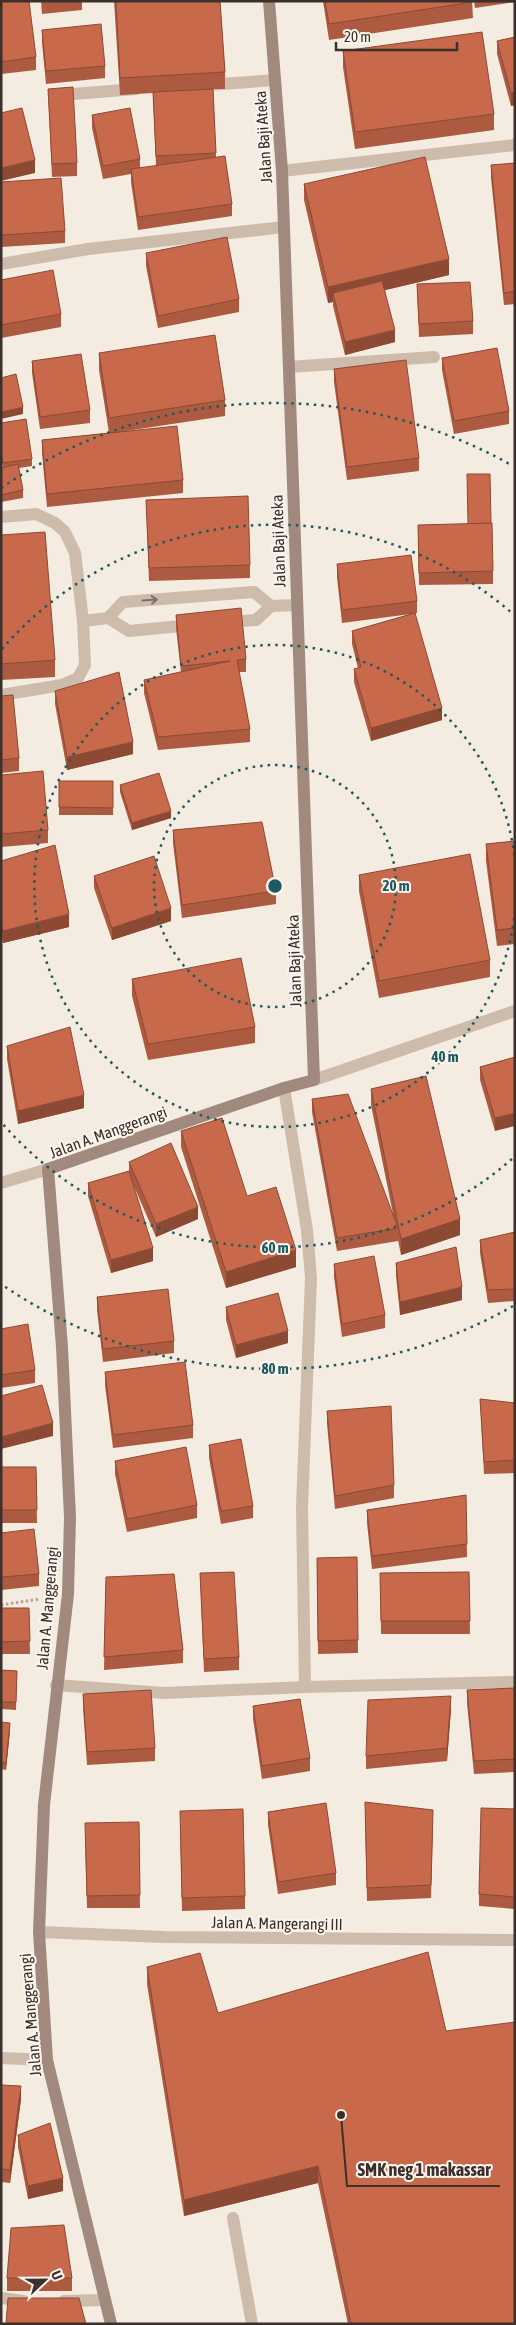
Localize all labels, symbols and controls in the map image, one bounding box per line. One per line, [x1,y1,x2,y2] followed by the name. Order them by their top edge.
[336,20,457,52] scale bar
[344,28,371,45] text: 20 m
[251,90,276,184] street label: Jalan Baji Ateka
[267,494,290,588] street label: Jalan Baji Ateka
[141,595,157,604] one-way arrow
[266,877,284,895] centre of rings
[383,877,410,894] text: 20 m
[283,914,306,1008] street label: Jalan Baji Ateka
[431,1048,459,1065] text: 40 m
[47,1102,169,1163] street label: Jalan A. Manggerangi
[262,1239,289,1256] text: 60 m
[262,1360,289,1377] text: 80 m
[33,1546,62,1670] street label: Jalan A. Manggerangi
[211,1913,343,1934] street label: Jalan A. Mangerangi III
[16,1953,45,2077] street label: Jalan A. Manggerangi
[347,2153,500,2186] callout: SMK neg 1 makassar
[358,2159,491,2180] text: SMK neg 1 makassar
[20,2255,70,2305] north arrow
[48,2268,66,2282] text: U

